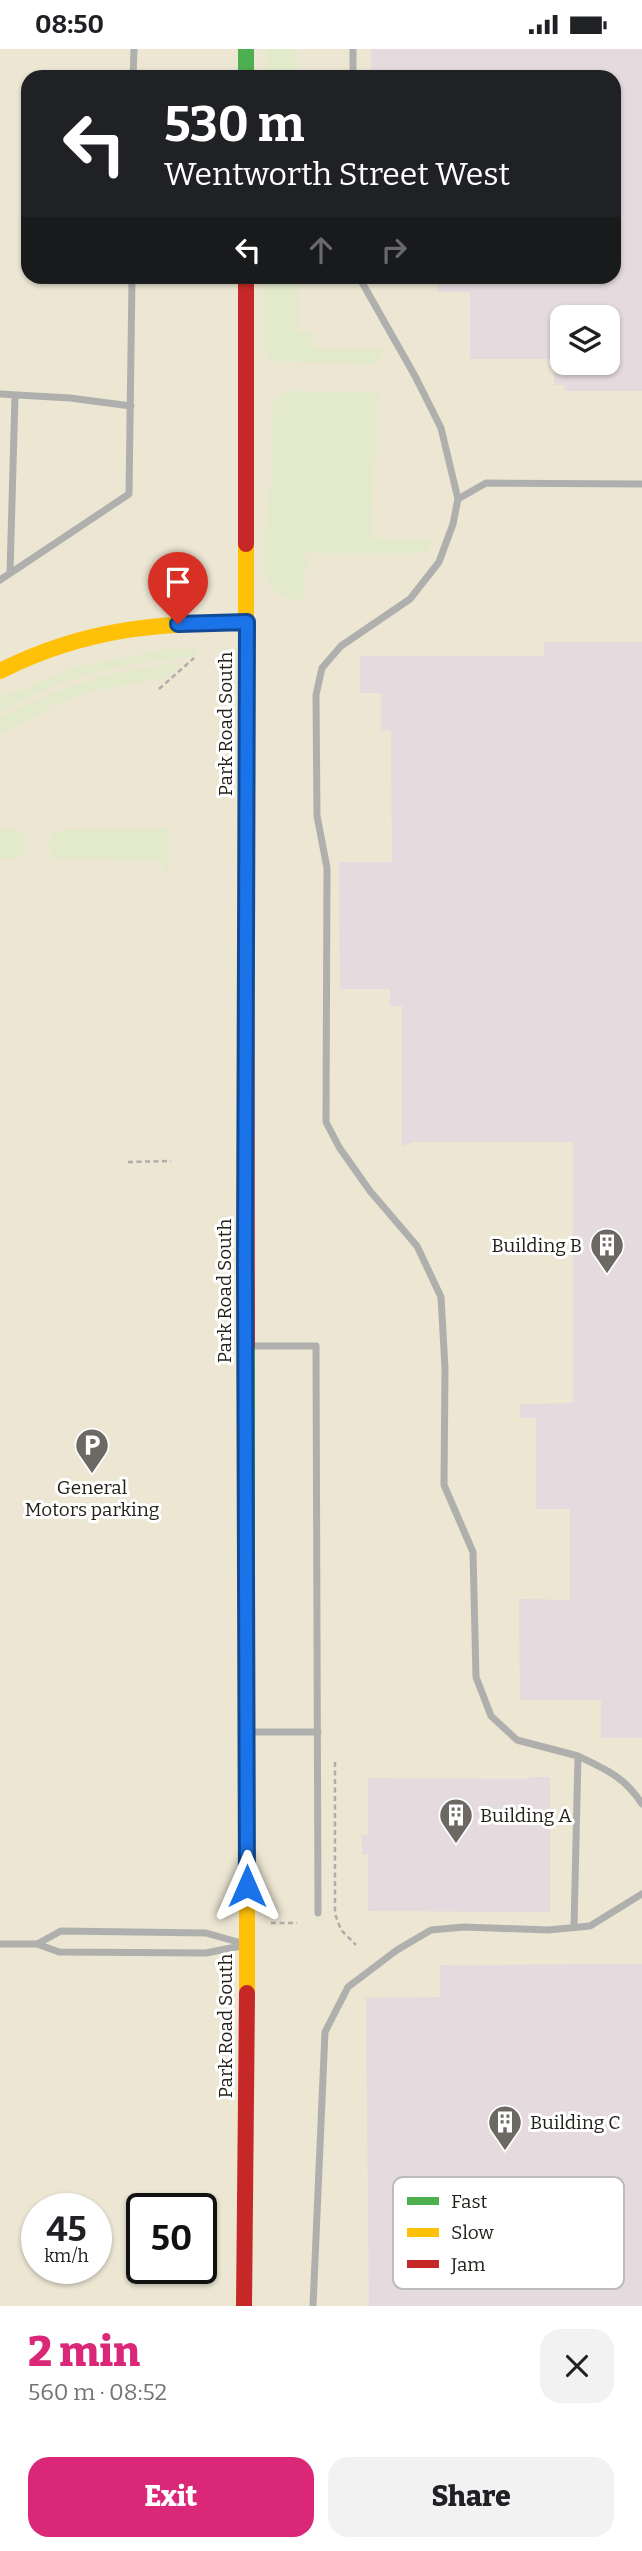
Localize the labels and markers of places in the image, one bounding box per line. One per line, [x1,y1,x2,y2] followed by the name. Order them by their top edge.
[148,552,208,624] pin
[588,1226,626,1275] building icon: Building B
[492,1234,582,1257] place label: Building B
[73,1426,111,1475] parking icon: General Motors parking
[25,1476,160,1521] place label: General Motors parking
[437,1796,475,1845] building icon: Building A
[480,1804,572,1827] place label: Building A
[486,2103,524,2152] building icon: Building C
[530,2111,621,2134] place label: Building C

